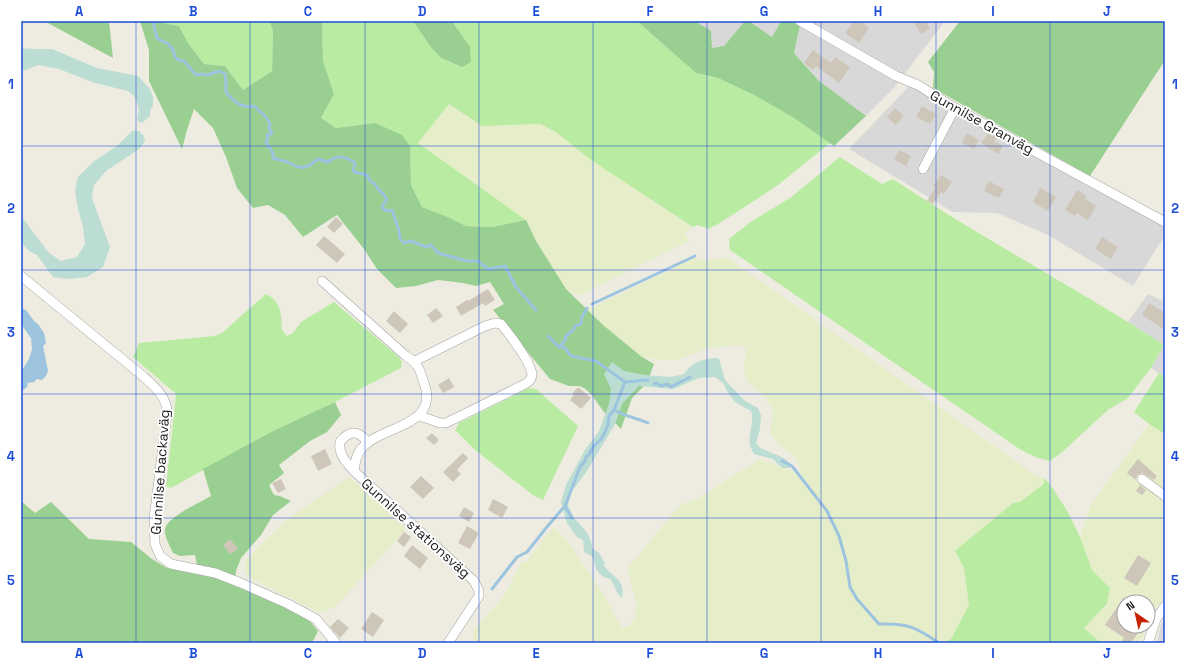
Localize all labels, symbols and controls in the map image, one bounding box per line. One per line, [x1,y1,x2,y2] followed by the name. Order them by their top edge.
[75,3,84,20] text: A
[189,3,198,20] text: B
[304,3,312,20] text: C
[418,3,427,20] text: D
[532,3,540,20] text: E
[647,3,654,20] text: F
[760,3,768,20] text: G
[874,3,882,20] text: H
[991,3,995,20] text: I
[1103,3,1111,20] text: J
[8,76,14,93] text: 1
[1172,76,1178,93] text: 1
[927,86,1037,158] street label: Gunnilse Granväg
[7,200,15,217] text: 2
[1171,200,1179,217] text: 2
[7,324,15,341] text: 3
[1171,324,1179,341] text: 3
[147,409,173,535] street label: Gunnilse backaväg
[7,448,15,465] text: 4
[1171,448,1179,465] text: 4
[358,474,474,582] street label: Gunnilse stationsväg
[7,572,15,589] text: 5
[1171,572,1179,589] text: 5
[1116,594,1156,634] north arrow
[1123,598,1137,614] text: N
[75,645,84,662] text: A
[189,645,198,662] text: B
[304,645,312,662] text: C
[418,645,427,662] text: D
[532,645,540,662] text: E
[647,645,654,662] text: F
[760,645,768,662] text: G
[874,645,882,662] text: H
[991,645,995,662] text: I
[1103,645,1111,662] text: J

